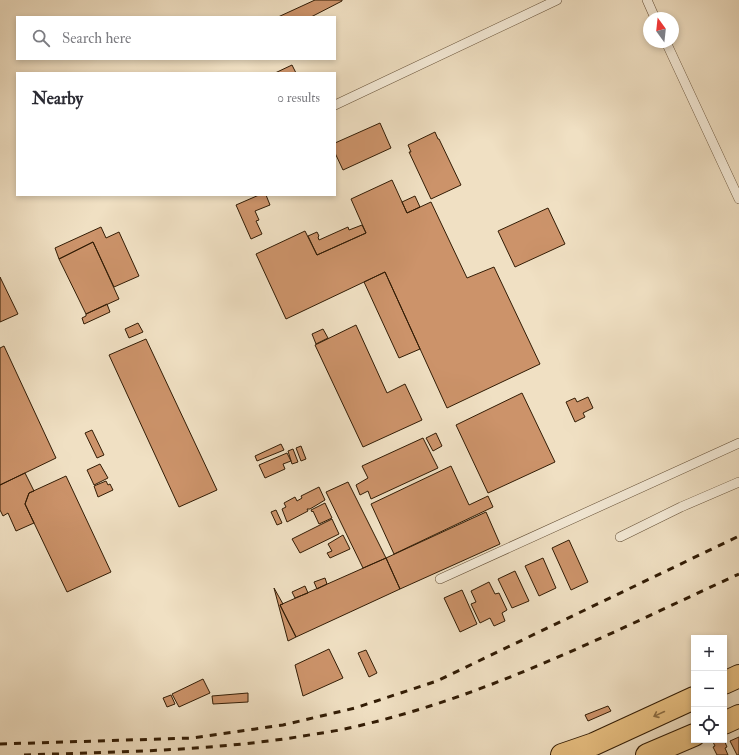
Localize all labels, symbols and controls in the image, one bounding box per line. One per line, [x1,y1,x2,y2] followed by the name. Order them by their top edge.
[643,12,679,48] north arrow
[16,16,336,60] search box
[30,27,52,49] icon: search
[62,29,131,48] text: Search here
[32,88,83,109] text: Nearby
[277,90,320,106] text: 0 results
[691,635,727,743] map controls
[691,635,727,671] button: +
[691,671,727,707] button: −
[691,707,727,743] button: locate
[653,711,665,718] one-way arrow

